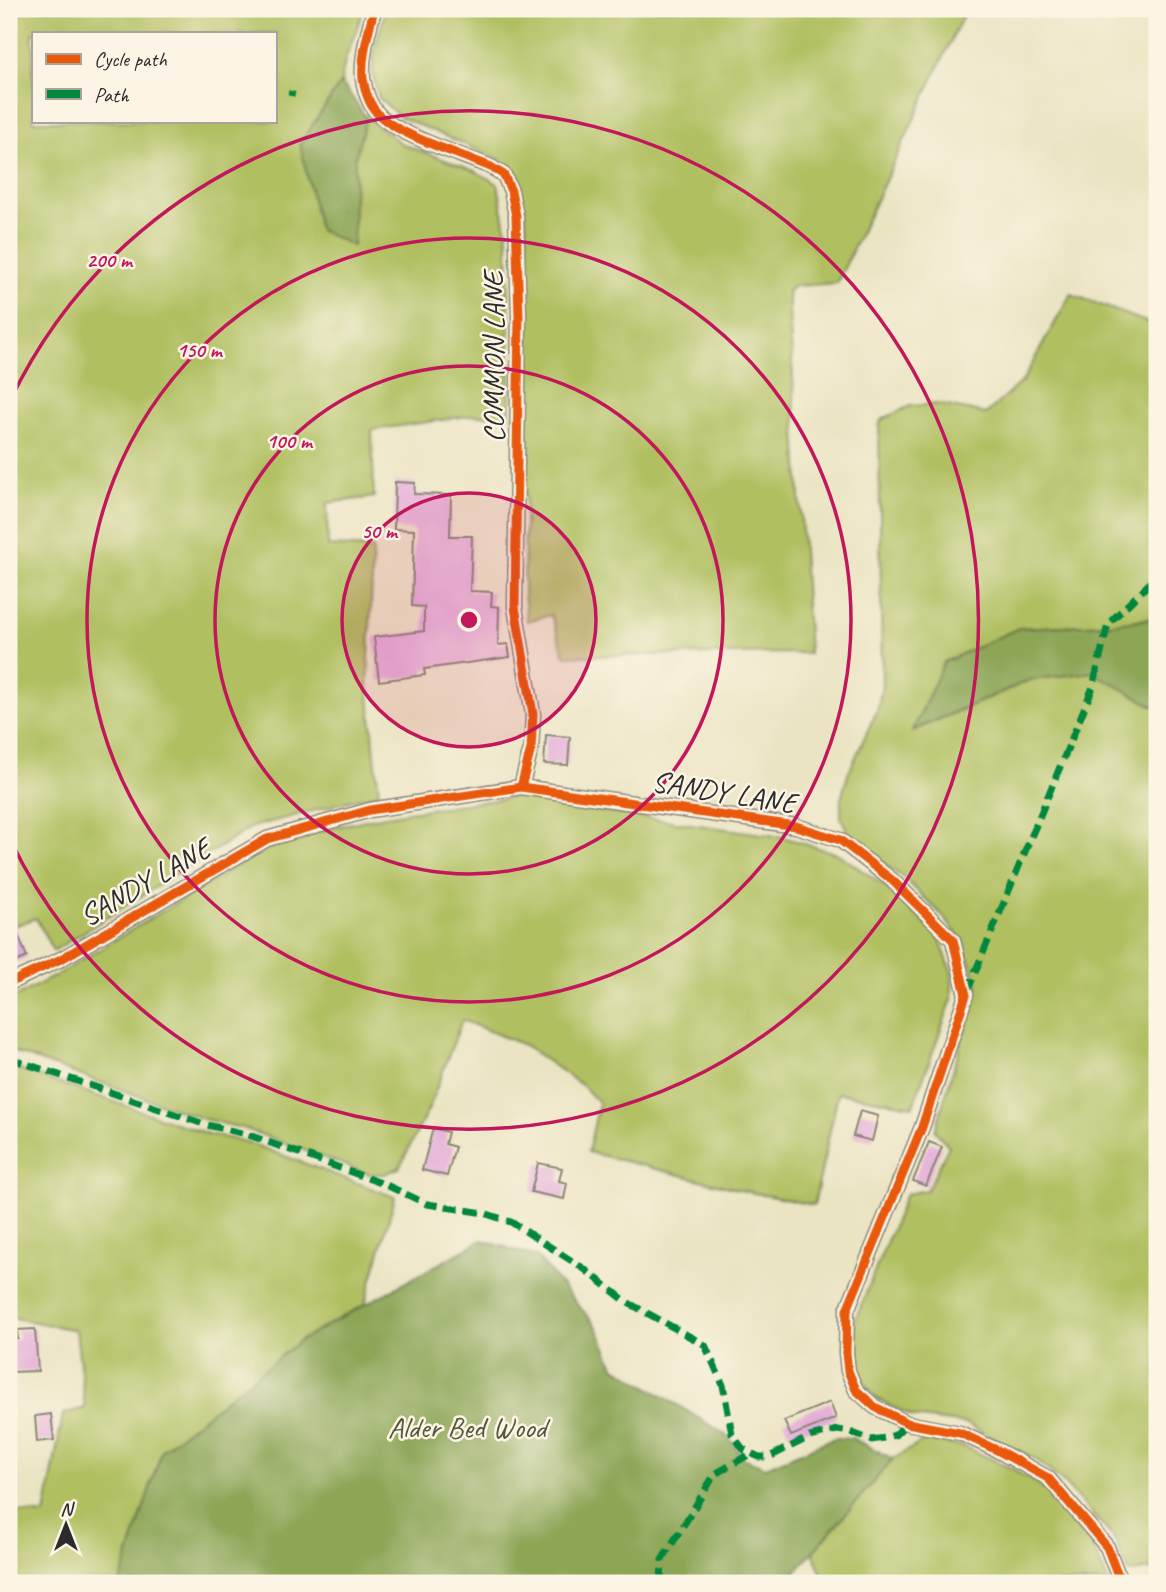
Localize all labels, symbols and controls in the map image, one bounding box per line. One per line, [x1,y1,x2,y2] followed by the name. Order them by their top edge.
[32,32,276,122] legend
[94,46,167,72] text: Cycle path
[94,82,130,108] text: Path
[86,247,134,273] text: 200 m
[474,267,512,442] street label: COMMON LANE
[176,337,224,363] text: 150 m
[266,428,314,454] text: 100 m
[361,518,399,544] text: 50 m
[457,608,481,632] centre of rings
[649,762,802,823] street label: SANDY LANE
[73,827,220,935] street label: SANDY LANE
[388,1408,551,1446] park label: Alder Bed Wood
[32,1490,102,1560] north arrow
[60,1497,75,1521] text: N

